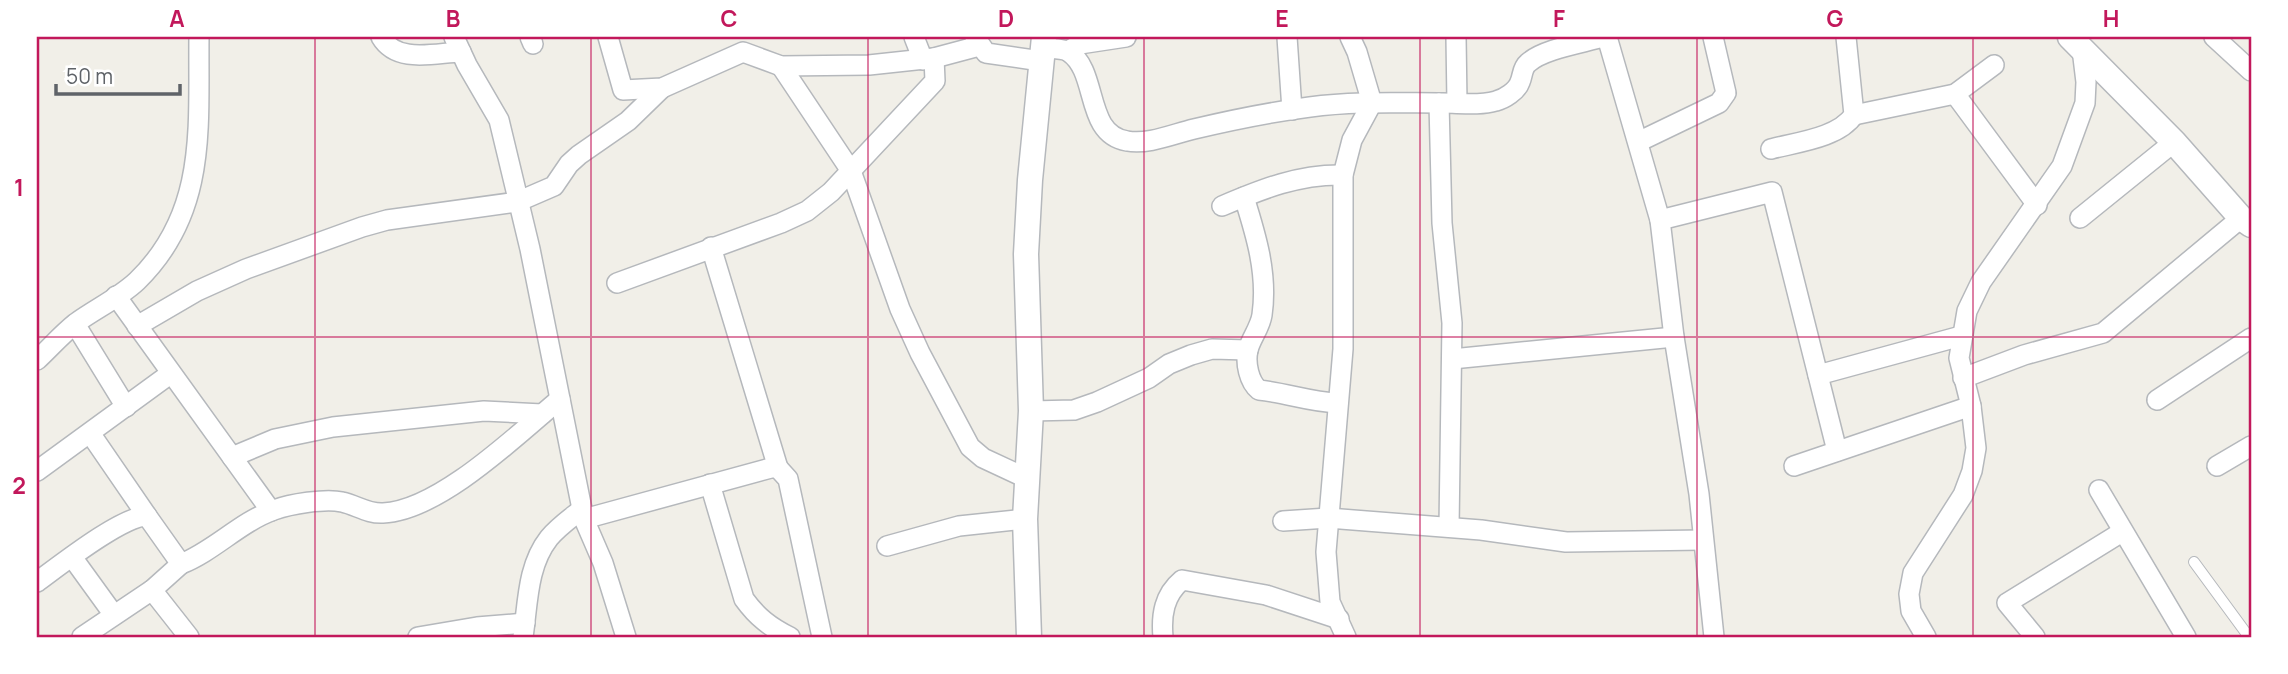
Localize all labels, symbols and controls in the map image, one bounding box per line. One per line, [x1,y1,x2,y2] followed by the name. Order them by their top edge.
[169,2,185,34] text: A
[446,2,460,34] text: B
[721,2,738,34] text: C
[998,2,1014,34] text: D
[1275,2,1289,34] text: E
[1553,2,1565,34] text: F
[1827,2,1844,34] text: G
[2103,2,2119,34] text: H
[56,52,180,96] scale bar
[66,62,113,90] text: 50 m
[14,171,24,203] text: 1
[12,469,26,501] text: 2

